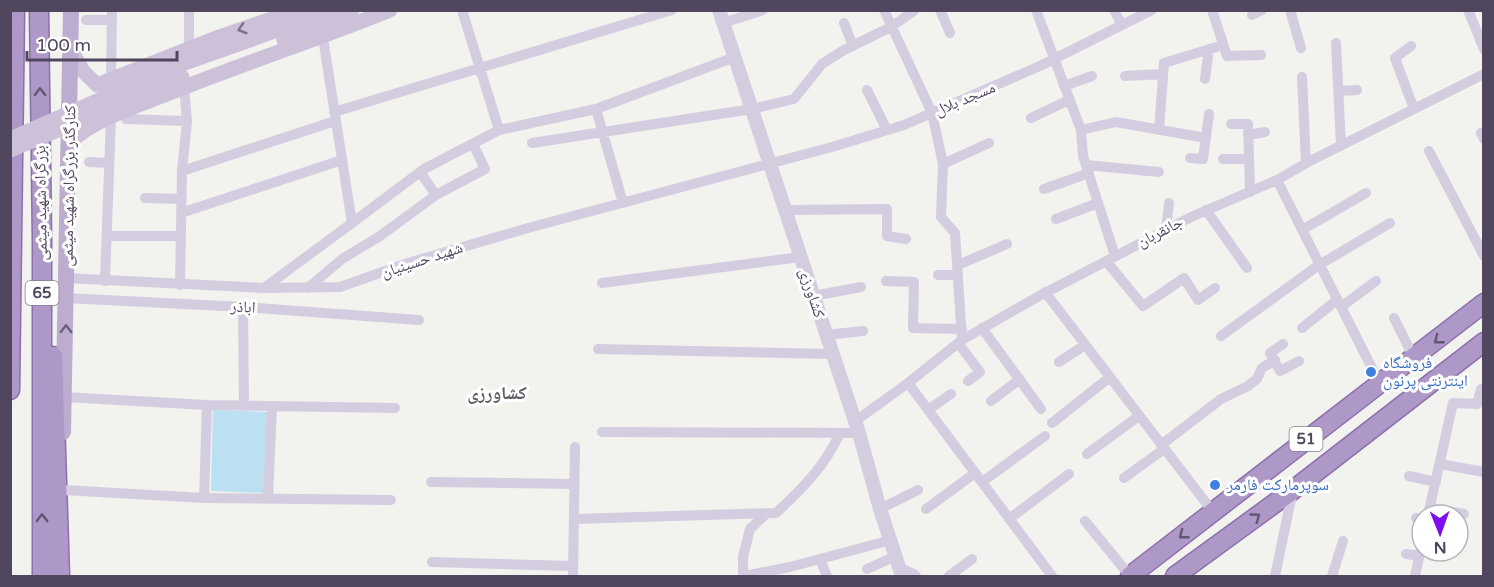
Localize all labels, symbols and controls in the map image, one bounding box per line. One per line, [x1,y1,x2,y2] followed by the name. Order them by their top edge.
[237,22,248,34] one-way arrow
[27,24,177,62] scale bar
[36,34,91,56] text: 100 m
[932,77,998,121] street label: مسجد بلال
[34,88,46,97] one-way arrow
[58,105,80,267] street label: کنارگذر بزرگراه شهید میثمی
[30,145,52,261] street label: بزرگراه شهید میثمی
[1134,212,1186,252] street label: جانقربان
[379,237,465,283] street label: شهید حسینیان
[795,266,830,321] street label: کشاورزی
[26,281,58,305] road number: 65
[229,296,256,318] street label: اباذر
[59,325,72,334] one-way arrow
[1433,332,1444,343] one-way arrow
[1383,353,1468,391] place label: فروشگاه اینترنتی پرنون
[1364,365,1378,379] marker: فروشگاه اینترنتی پرنون
[467,382,527,404] district label: کشاورزی
[1290,427,1322,451] road number: 51
[1226,475,1329,495] place label: سوپرمارکت فارمر
[1208,478,1222,492] marker: سوپرمارکت فارمر
[1410,503,1470,563] north arrow
[1250,513,1261,524] one-way arrow
[36,514,48,523] one-way arrow
[1179,528,1190,539] one-way arrow
[1434,537,1447,557] text: N

